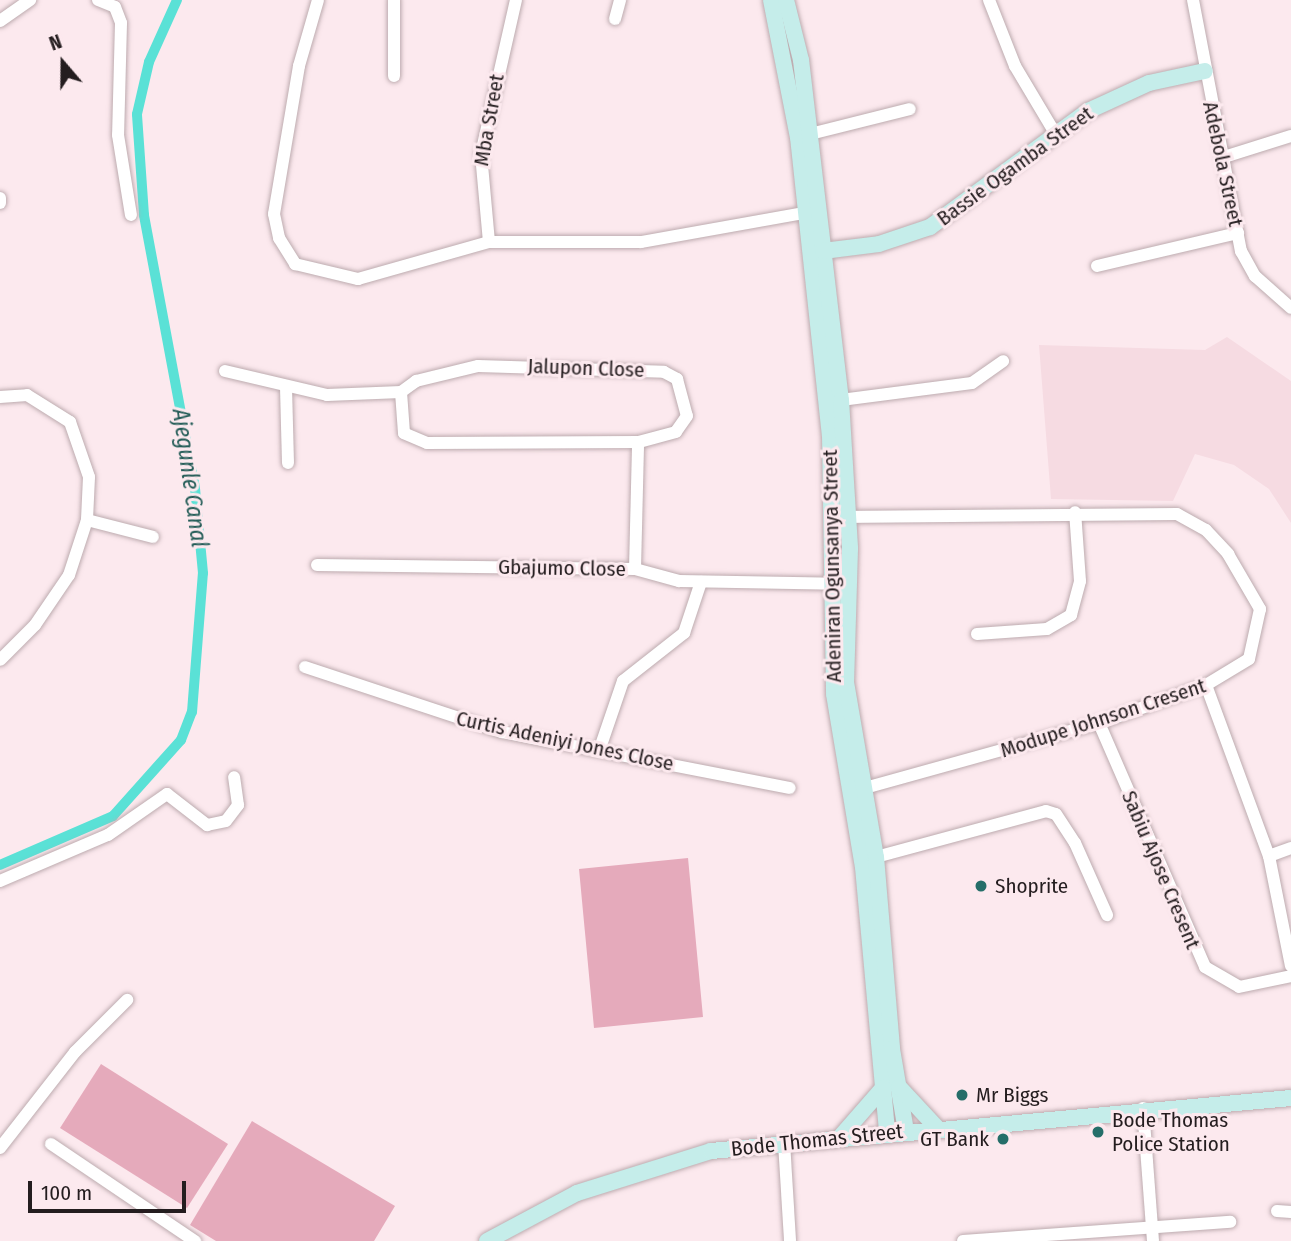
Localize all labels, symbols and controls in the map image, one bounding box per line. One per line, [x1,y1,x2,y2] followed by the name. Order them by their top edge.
[28,28,98,98] north arrow
[46,30,65,56] text: N
[469,72,509,168] street label: Mba Street
[1197,99,1249,229] street label: Adebola Street
[932,101,1098,231] street label: Bassie Ogamba Street
[527,353,645,383] street label: Jalupon Close
[167,407,213,549] water label: Ajegunle Canal
[817,449,847,683] street label: Adeniran Ogunsanya Street
[498,554,626,582] street label: Gbajumo Close
[997,673,1209,763] street label: Modupe Johnson Cresent
[454,706,676,776] street label: Curtis Adeniyi Jones Close
[1116,787,1206,953] street label: Sabiu Ajose Cresent
[995,873,1068,899] place label: Shoprite
[973,878,989,894] marker: Shoprite
[976,1082,1049,1108] place label: Mr Biggs
[954,1087,970,1103] marker: Mr Biggs
[1112,1107,1230,1157] place label: Bode Thomas Police Station
[730,1118,904,1162] street label: Bode Thomas Street
[1090,1124,1106,1140] marker: Bode Thomas Police Station
[920,1126,989,1152] place label: GT Bank
[995,1131,1011,1147] marker: GT Bank
[32,1168,189,1212] scale bar
[41,1180,92,1206] text: 100 m

